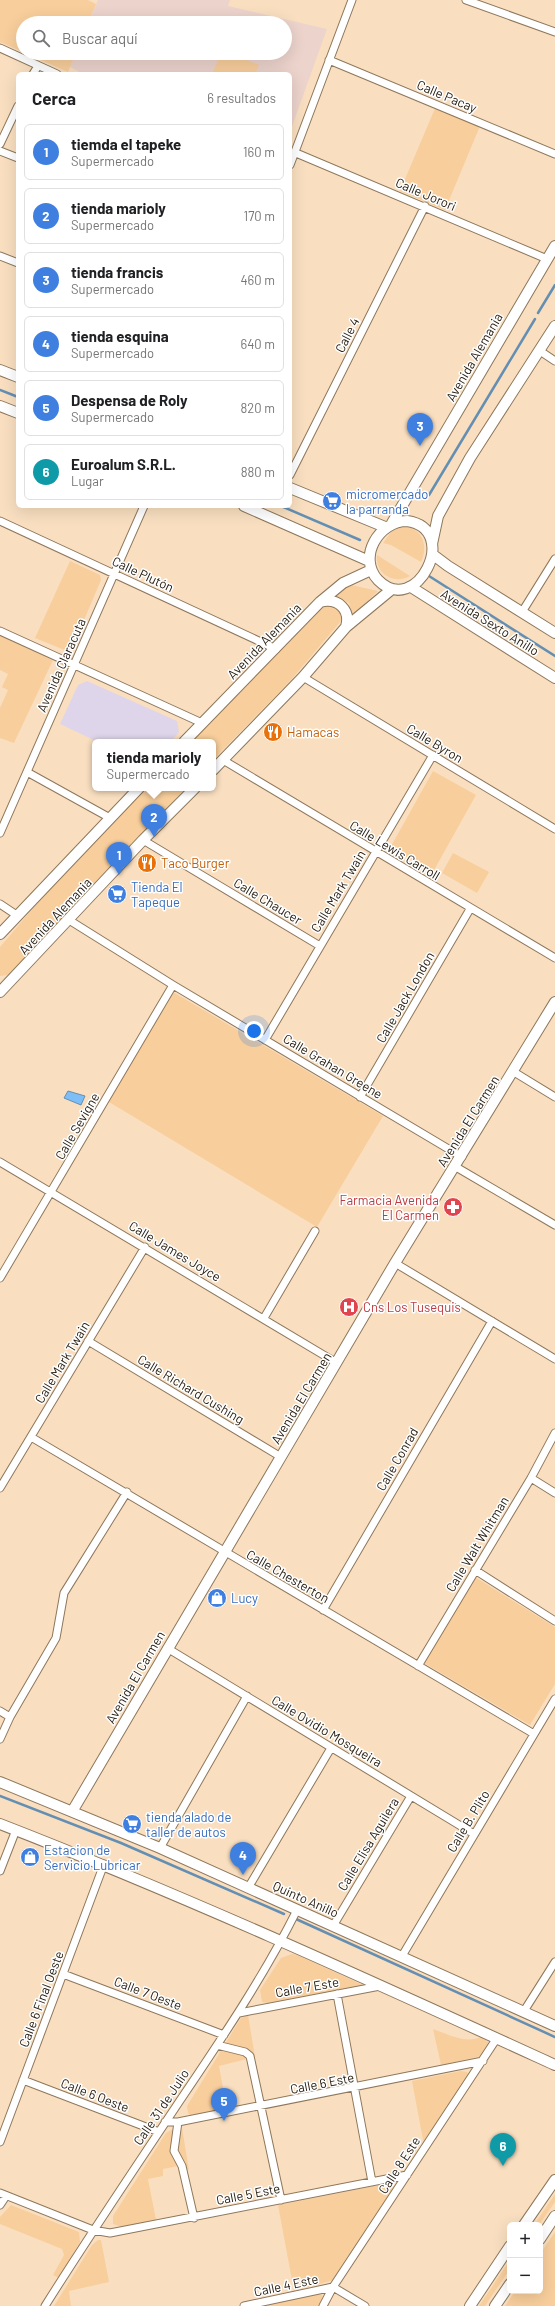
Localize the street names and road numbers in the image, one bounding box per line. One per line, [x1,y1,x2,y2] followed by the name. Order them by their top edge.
[415,76,479,116] street label: Calle Pacay
[393,174,459,214] street label: Calle Jorori
[442,310,506,404] street label: Avenida Alemania
[331,315,363,355] street label: Calle 4
[110,553,176,595] street label: Calle Plutón
[438,585,542,659] street label: Avenida Sexto Anillo
[224,600,304,682] street label: Avenida Alemania
[33,616,89,714] street label: Avenida Claracuta
[404,720,466,766] street label: Calle Byron
[347,817,443,883] street label: Calle Lewis Carroll
[307,847,369,935] street label: Calle Mark Twain
[15,874,95,958] street label: Avenida Alemania
[231,874,305,928] street label: Calle Chaucer
[372,949,438,1045] street label: Calle Jack London
[281,1030,386,1102] street label: Calle Grahan Greene
[434,1073,502,1169] street label: Avenida El Carmen
[51,1090,103,1162] street label: Calle Sevigne
[126,1217,224,1285] street label: Calle James Joyce
[31,1318,93,1406] street label: Calle Mark Twain
[267,1349,335,1447] street label: Avenida El Carmen
[135,1351,247,1427] street label: Calle Richard Cushing
[372,1425,422,1493] street label: Calle Conrad
[442,1493,512,1595] street label: Calle Walt Whitman
[244,1546,332,1606] street label: Calle Chesterton
[102,1628,168,1726] street label: Avenida El Carmen
[269,1692,385,1770] street label: Calle Ovidio Mosqueira
[443,1787,493,1855] street label: Calle B. Plito
[334,1795,402,1893] street label: Calle Elisa Aguilera
[271,1877,341,1921] street label: Quinto Anillo
[15,1949,67,2049] street label: Calle 6 Final Oeste
[112,1973,184,2013] street label: Calle 7 Oeste
[274,1974,340,2000] street label: Calle 7 Este
[130,2066,192,2148] street label: Calle 31 de Julio
[289,2069,355,2097] street label: Calle 6 Este
[59,2075,131,2115] street label: Calle 6 Oeste
[375,2133,423,2197] street label: Calle 8 Este
[215,2180,281,2208] street label: Calle 5 Este
[252,2270,320,2300] street label: Calle 4 Este

